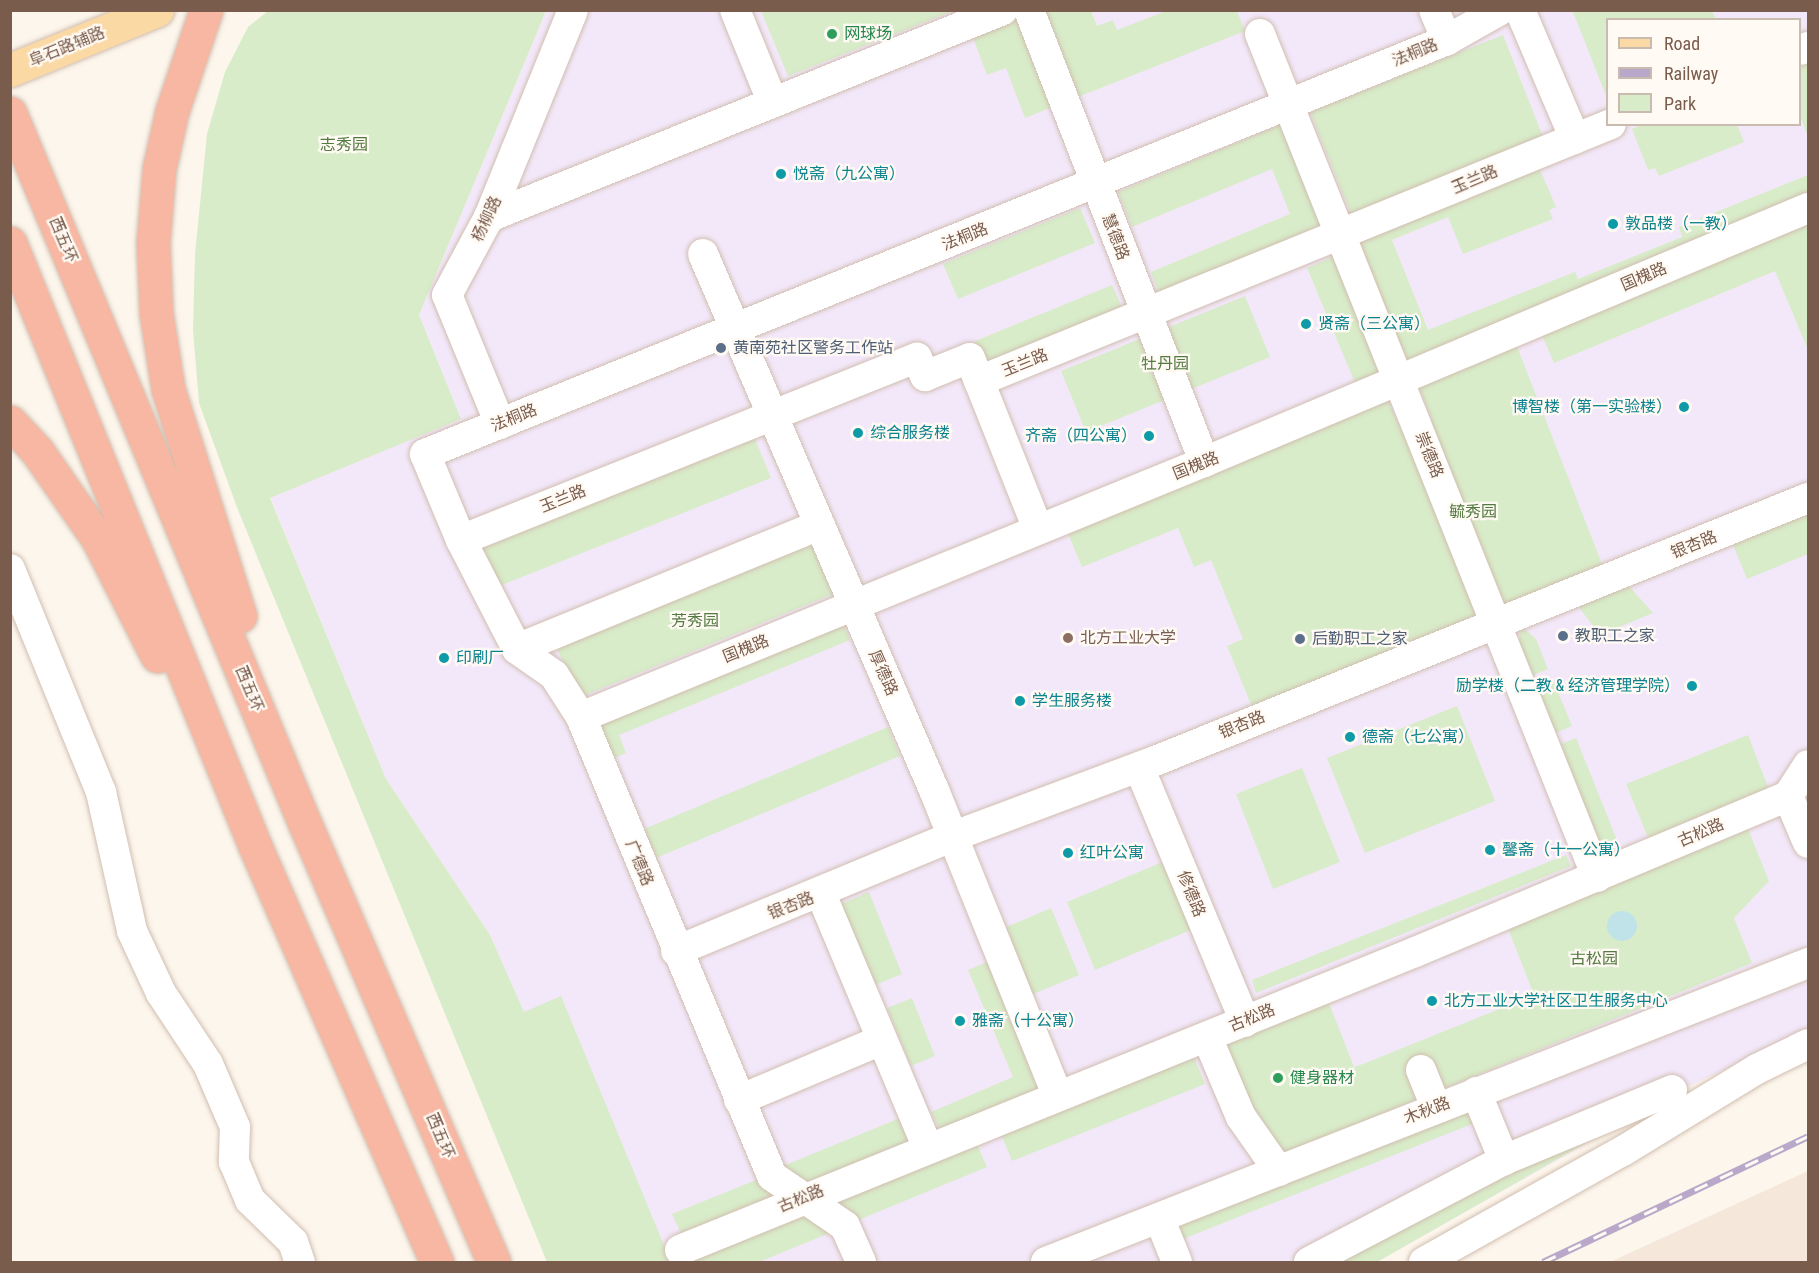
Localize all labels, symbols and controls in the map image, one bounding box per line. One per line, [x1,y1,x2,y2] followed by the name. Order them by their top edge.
[1606,18,1801,126] legend
[26,23,108,71] street label: 阜石路辅路
[844,24,892,44] place label: 网球场
[825,27,839,41] marker: 网球场
[1664,33,1700,54] text: Road
[1389,35,1441,71] street label: 法桐路
[1664,63,1718,84] text: Railway
[1664,93,1696,114] text: Park
[320,135,368,155] park label: 志秀园
[1449,162,1501,198] street label: 玉兰路
[793,164,905,184] place label: 悦斋（九公寓）
[774,167,788,181] marker: 悦斋（九公寓）
[468,193,506,245] street label: 杨柳路
[1097,211,1133,263] street label: 慧德路
[45,214,81,266] street label: 西五环
[1625,214,1737,234] place label: 敦品楼（一教）
[1606,217,1620,231] marker: 敦品楼（一教）
[939,219,991,255] street label: 法桐路
[1618,259,1670,295] street label: 国槐路
[1318,314,1430,334] place label: 贤斋（三公寓）
[1299,317,1313,331] marker: 贤斋（三公寓）
[733,338,893,358] place label: 黄南苑社区警务工作站
[714,341,728,355] marker: 黄南苑社区警务工作站
[999,345,1051,381] street label: 玉兰路
[1141,354,1189,374] park label: 牡丹园
[1512,397,1672,417] place label: 博智楼（第一实验楼）
[488,400,540,436] street label: 法桐路
[1677,400,1691,414] marker: 博智楼（第一实验楼）
[870,423,950,443] place label: 综合服务楼
[851,426,865,440] marker: 综合服务楼
[1025,426,1137,446] place label: 齐斋（四公寓）
[1142,429,1156,443] marker: 齐斋（四公寓）
[1411,429,1447,481] street label: 崇德路
[1170,448,1222,484] street label: 国槐路
[537,481,589,517] street label: 玉兰路
[1449,502,1497,522] park label: 毓秀园
[1668,527,1720,563] street label: 银杏路
[671,611,719,631] park label: 芳秀园
[1575,626,1655,646] place label: 教职工之家
[1080,628,1176,648] place label: 北方工业大学
[1312,629,1408,649] place label: 后勤职工之家
[1556,629,1570,643] marker: 教职工之家
[720,631,772,667] street label: 国槐路
[1061,631,1075,645] marker: 北方工业大学
[1293,632,1307,646] marker: 后勤职工之家
[864,647,902,699] street label: 厚德路
[456,648,504,668] place label: 印刷厂
[437,651,451,665] marker: 印刷厂
[231,663,267,715] street label: 西五环
[1456,676,1680,696] place label: 励学楼（二教 & 经济管理学院）
[1685,679,1699,693] marker: 励学楼（二教 & 经济管理学院）
[1032,691,1112,711] place label: 学生服务楼
[1013,694,1027,708] marker: 学生服务楼
[1216,707,1268,743] street label: 银杏路
[1362,727,1474,747] place label: 德斋（七公寓）
[1343,730,1357,744] marker: 德斋（七公寓）
[1675,815,1727,851] street label: 古松路
[621,837,657,889] street label: 广德路
[1502,840,1630,860] place label: 馨斋（十一公寓）
[1080,843,1144,863] place label: 红叶公寓
[1483,843,1497,857] marker: 馨斋（十一公寓）
[1061,846,1075,860] marker: 红叶公寓
[1173,868,1209,920] street label: 修德路
[765,888,817,924] street label: 银杏路
[1570,949,1618,969] park label: 古松园
[1444,991,1668,1011] place label: 北方工业大学社区卫生服务中心
[1425,994,1439,1008] marker: 北方工业大学社区卫生服务中心
[1226,1000,1278,1036] street label: 古松路
[972,1011,1084,1031] place label: 雅斋（十公寓）
[953,1014,967,1028] marker: 雅斋（十公寓）
[1290,1068,1354,1088] place label: 健身器材
[1271,1071,1285,1085] marker: 健身器材
[1401,1093,1453,1129] street label: 木秋路
[422,1110,458,1162] street label: 西五环
[775,1181,827,1217] street label: 古松路

